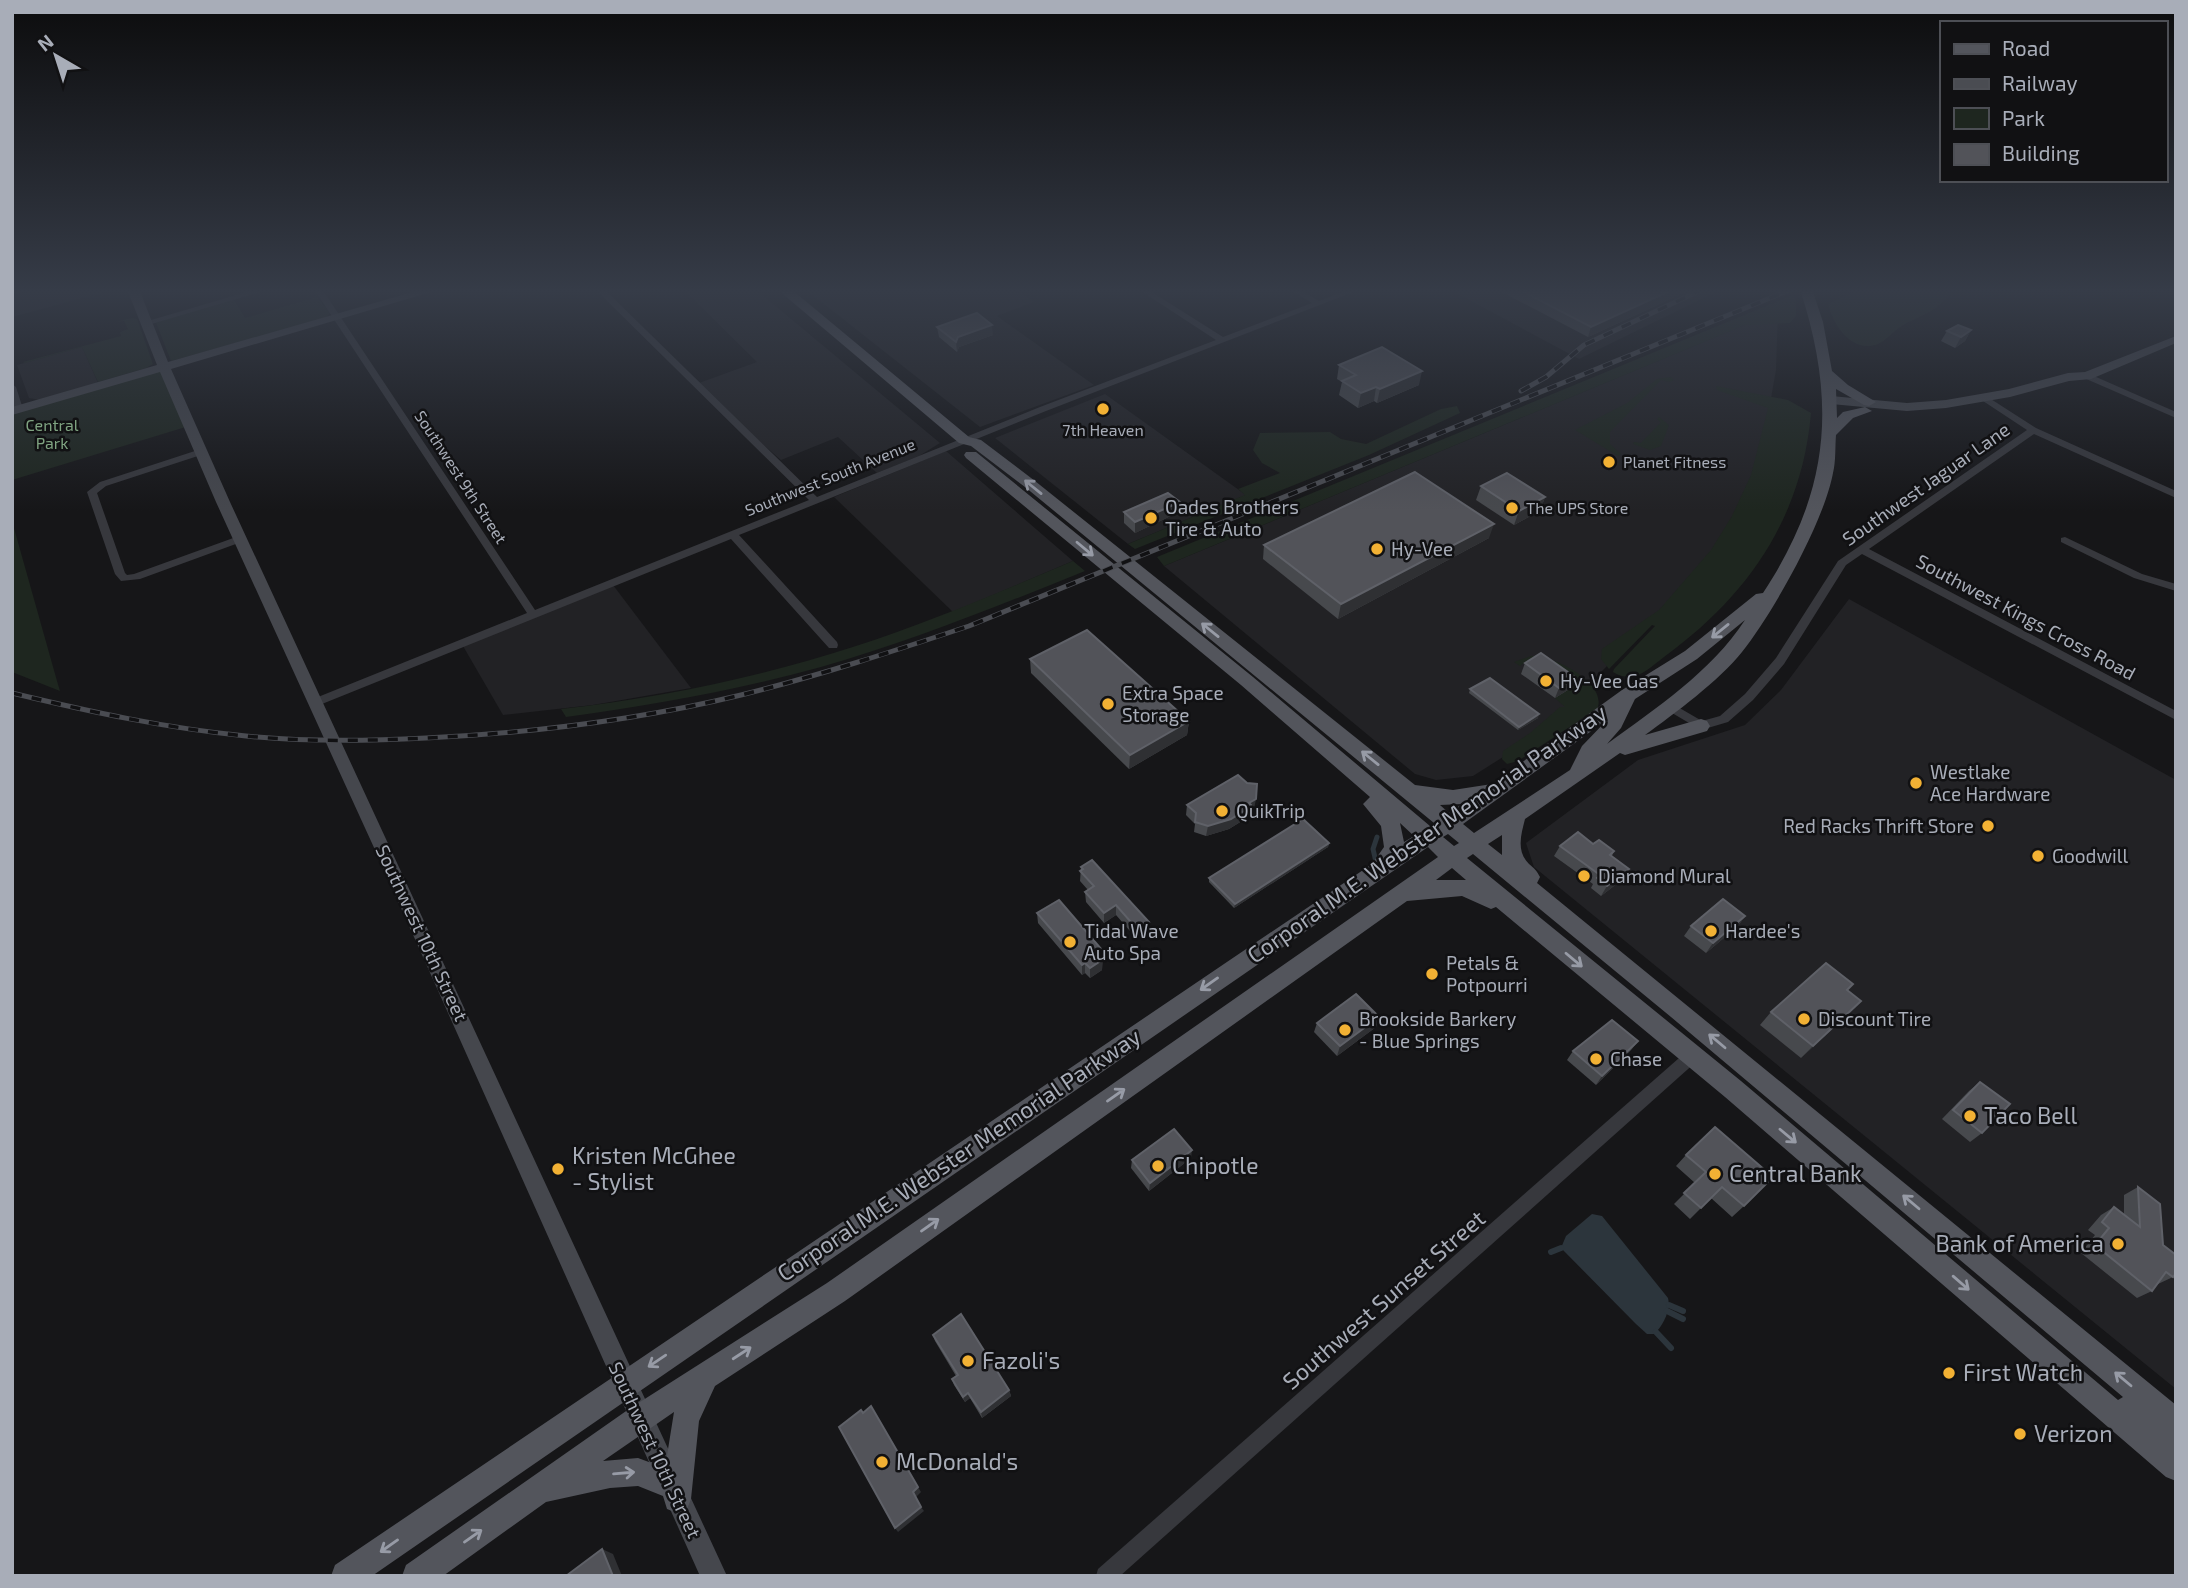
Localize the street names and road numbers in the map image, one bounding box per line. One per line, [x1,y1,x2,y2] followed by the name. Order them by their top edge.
[411,407,512,547] street label: Southwest 9th Street
[1838,417,2014,550] street label: Southwest Jaguar Lane
[742,434,918,519] street label: Southwest South Avenue
[1913,549,2140,684] street label: Southwest Kings Cross Road
[1241,698,1612,969] street label: Corporal M.E. Webster Memorial Parkway
[371,841,473,1025] street label: Southwest 10th Street
[771,1022,1145,1287] street label: Corporal M.E. Webster Memorial Parkway
[1276,1203,1491,1395] street label: Southwest Sunset Street
[604,1358,706,1542] street label: Southwest 10th Street

